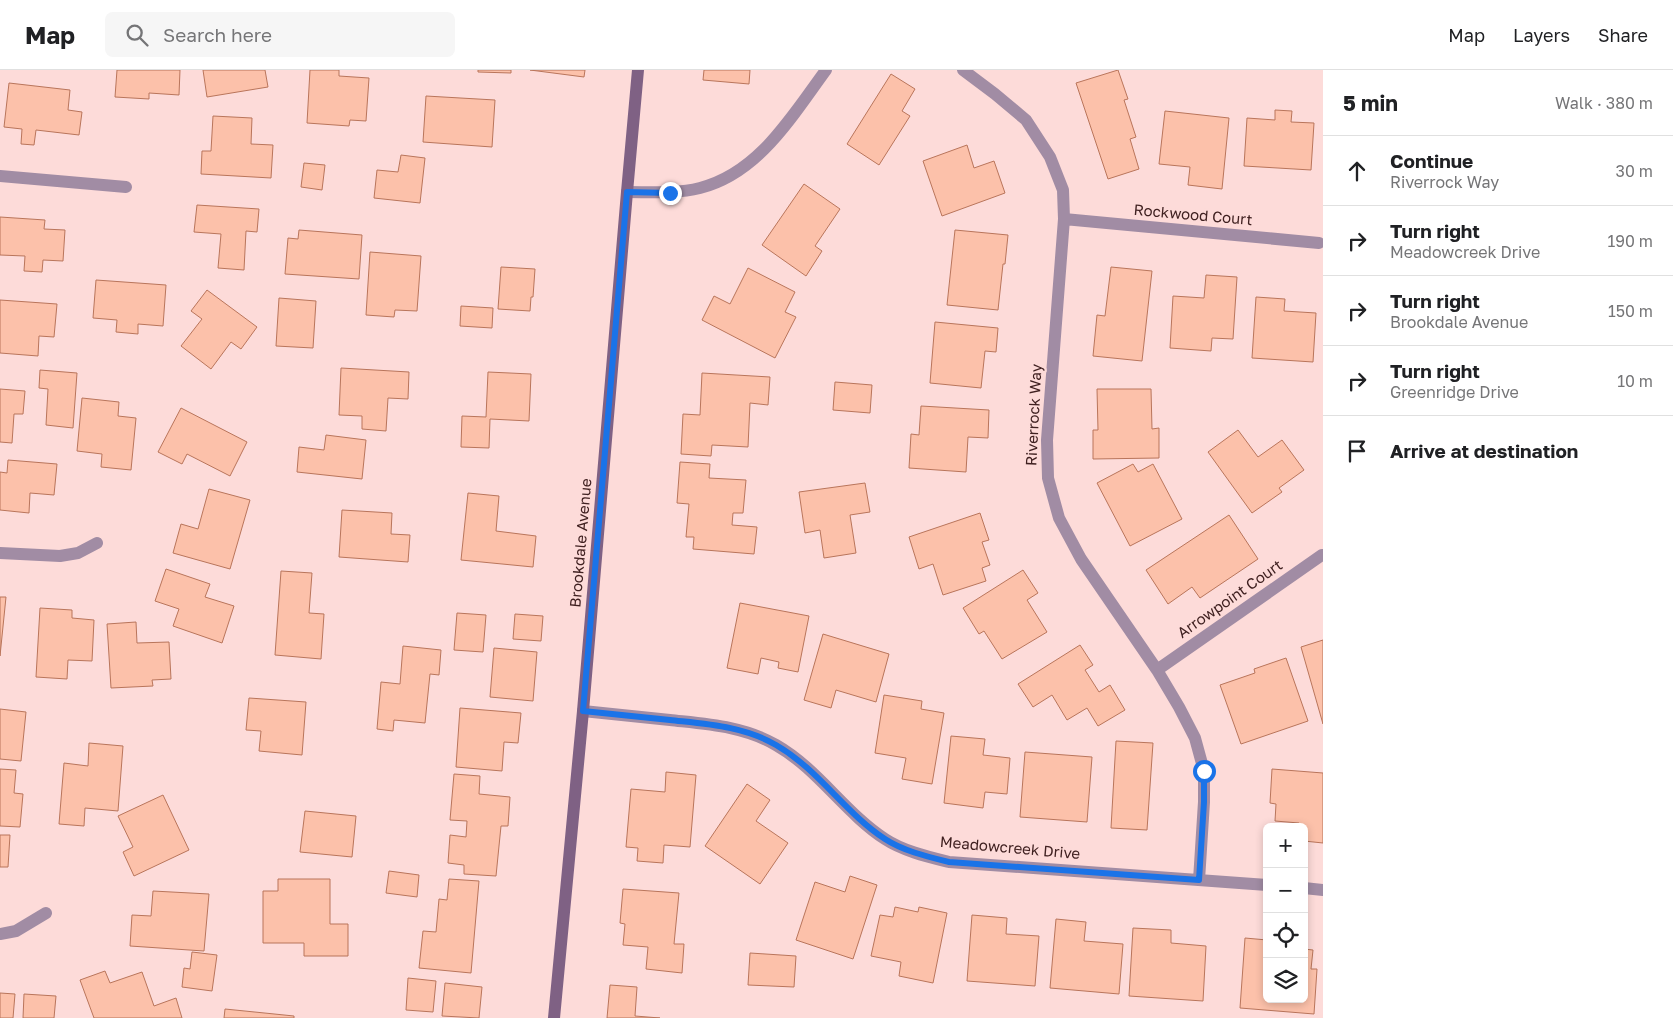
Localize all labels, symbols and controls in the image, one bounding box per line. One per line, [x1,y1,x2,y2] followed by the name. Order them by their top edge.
[105,12,455,57] search box
[25,20,75,49] text: Map
[123,21,151,49] icon: search
[163,23,272,46] text: Search here
[1448,24,1485,46] text: Map
[1513,24,1570,46] text: Layers
[1598,24,1648,46] text: Share
[1343,90,1398,116] text: 5 min
[1555,93,1653,113] text: Walk · 380 m
[1390,149,1473,172] text: Continue
[1343,157,1371,185] icon: ahead
[1616,161,1653,181] text: 30 m
[1390,172,1499,192] text: Riverrock Way
[659,182,682,205] route end
[1133,200,1253,228] street label: Rockwood Court
[1390,219,1480,242] text: Turn right
[1343,227,1371,255] icon: right
[1607,231,1653,251] text: 190 m
[1390,242,1540,262] text: Meadowcreek Drive
[1390,289,1480,312] text: Turn right
[1343,297,1371,325] icon: right
[1608,301,1653,321] text: 150 m
[1390,312,1528,332] text: Brookdale Avenue
[1390,359,1480,382] text: Turn right
[1021,363,1045,467] street label: Riverrock Way
[1343,367,1371,395] icon: right
[1617,371,1653,391] text: 10 m
[1390,382,1519,402] text: Greenridge Drive
[1343,437,1371,465] icon: arrive
[1390,439,1578,462] text: Arrive at destination
[565,477,595,608] street label: Brookdale Avenue
[1173,555,1285,641] street label: Arrowpoint Court
[1193,760,1216,783] route start
[1263,823,1308,1003] map controls
[1263,823,1308,868] button: +
[939,832,1081,862] street label: Meadowcreek Drive
[1263,868,1308,913] button: −
[1263,913,1308,958] button: locate
[1263,958,1308,1003] button: layers

